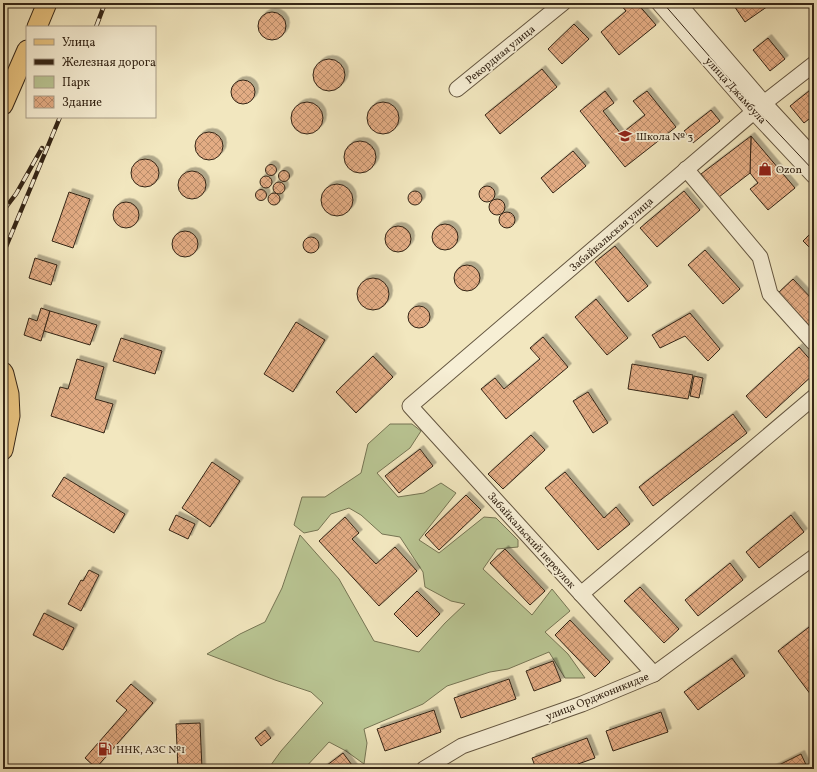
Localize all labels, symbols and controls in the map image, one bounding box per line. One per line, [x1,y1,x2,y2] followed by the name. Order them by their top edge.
[463,22,539,88] street label: Рекордная улица
[26,26,156,118] legend
[62,35,95,51] text: Улица
[701,54,769,128] street label: улица Джамбула
[62,55,156,71] text: Железная дорога
[62,75,90,91] text: Парк
[62,95,102,111] text: Здание
[617,128,633,144] school or university icon: Школа № 3
[636,130,693,145] place label: Школа № 3
[757,161,773,177] shop icon: Ozon
[776,163,802,178] place label: Ozon
[567,194,658,276] street label: Забайкальская улица
[483,489,578,593] street label: Забайкальский переулок
[544,670,651,725] street label: улица Орджоникидзе
[97,741,113,757] fuel station icon: ННК, АЗС №1
[116,743,185,758] place label: ННК, АЗС №1

